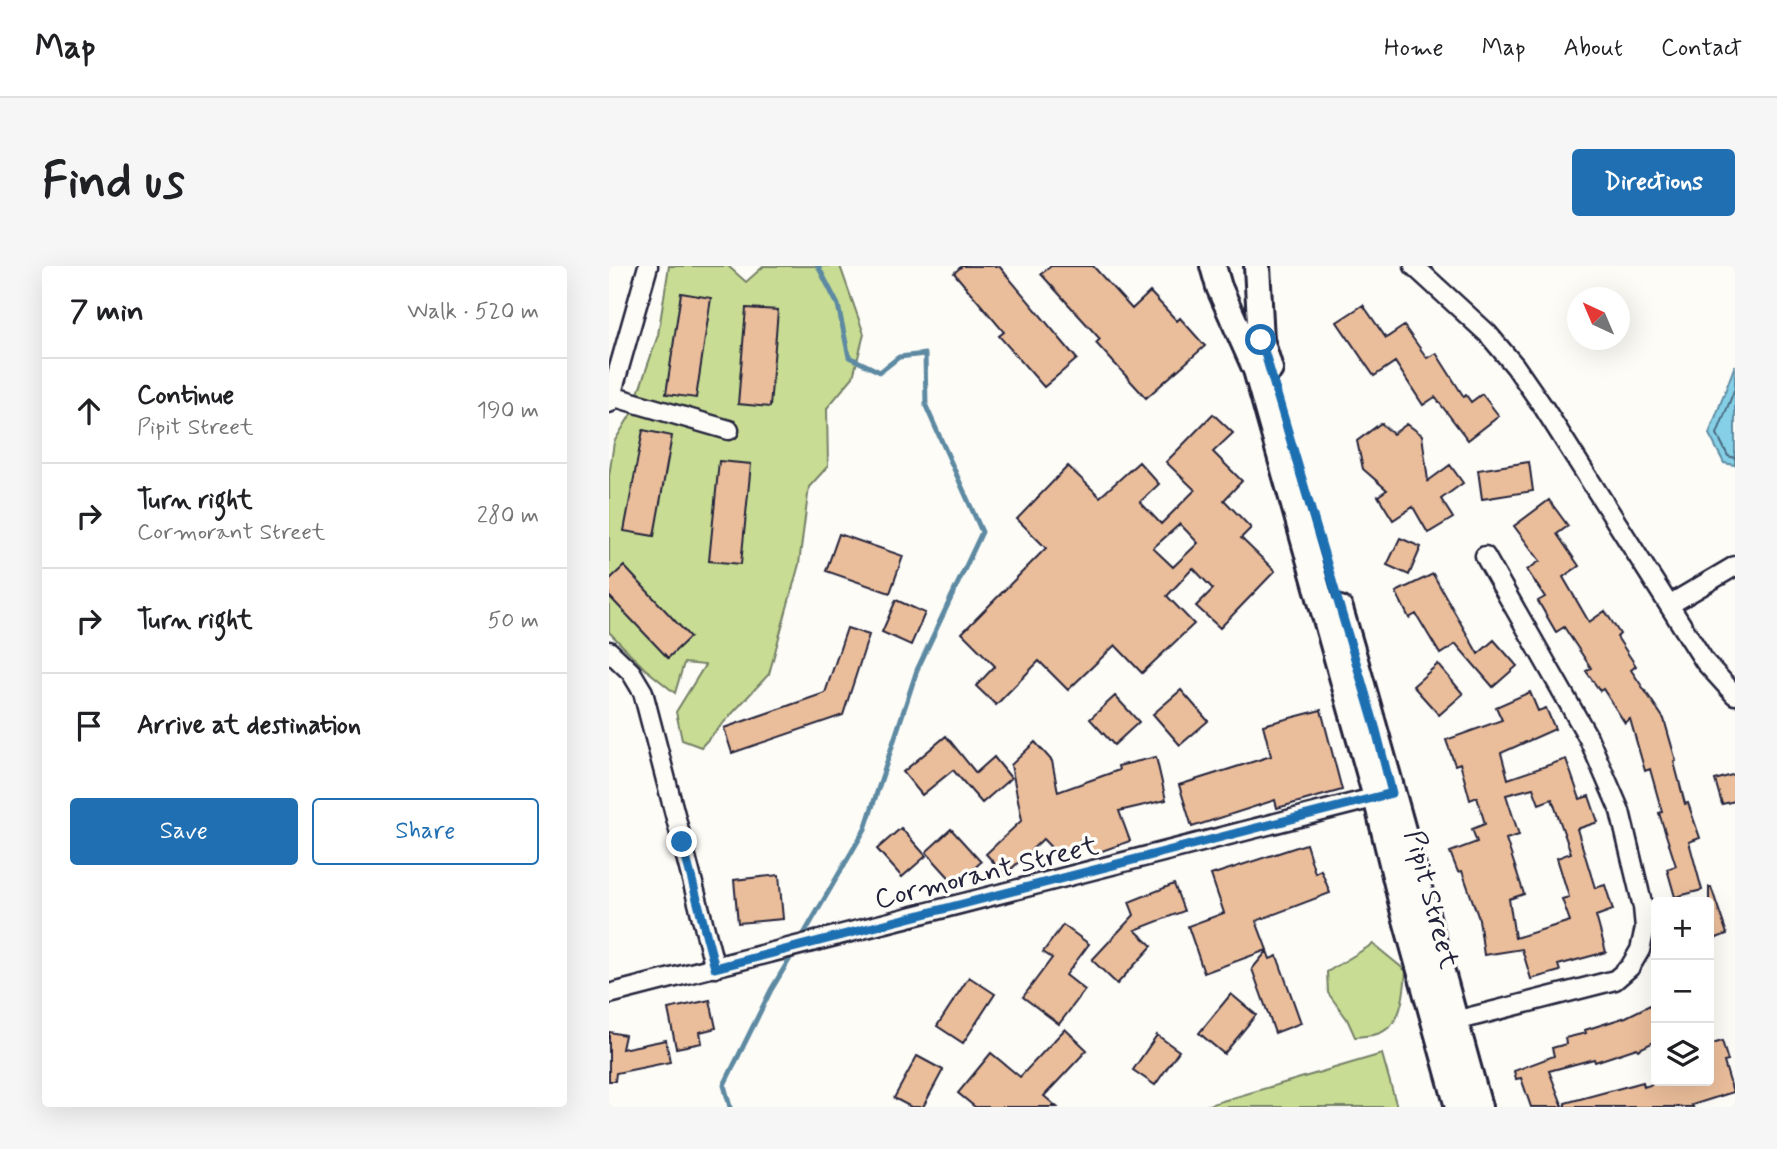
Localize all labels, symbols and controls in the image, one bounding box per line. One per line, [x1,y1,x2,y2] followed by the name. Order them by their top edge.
[35,26,95,70] text: Map
[1384,33,1444,64] text: Home
[1482,33,1526,64] text: Map
[1564,33,1623,64] text: About
[1661,33,1742,64] text: Contact
[1572,149,1735,216] button: Directions
[42,150,185,215] text: Find us
[1567,287,1630,350] north arrow
[70,292,144,331] text: 7 min
[407,297,539,327] text: Walk · 520 m
[1245,324,1276,355] route start
[137,379,234,413] text: Continue
[70,392,108,430] icon: ahead
[477,396,539,426] text: 190 m
[137,413,254,443] text: Pipit Street
[137,484,253,518] text: Turn right
[70,497,108,535] icon: right
[477,501,539,531] text: 280 m
[137,518,325,548] text: Cormorant Street
[70,602,108,640] icon: right
[137,604,253,638] text: Turn right
[488,606,539,636] text: 50 m
[70,707,108,745] icon: arrive
[137,709,361,743] text: Arrive at destination
[70,798,298,865] button: Save
[312,798,539,865] button: Share
[666,826,697,857] route end
[1394,826,1467,973] street label: Pipit Street
[871,828,1103,919] street label: Cormorant Street
[1651,897,1714,1086] map controls
[1651,897,1714,960] button: +
[1651,960,1714,1023] button: −
[1651,1023,1714,1086] button: layers

